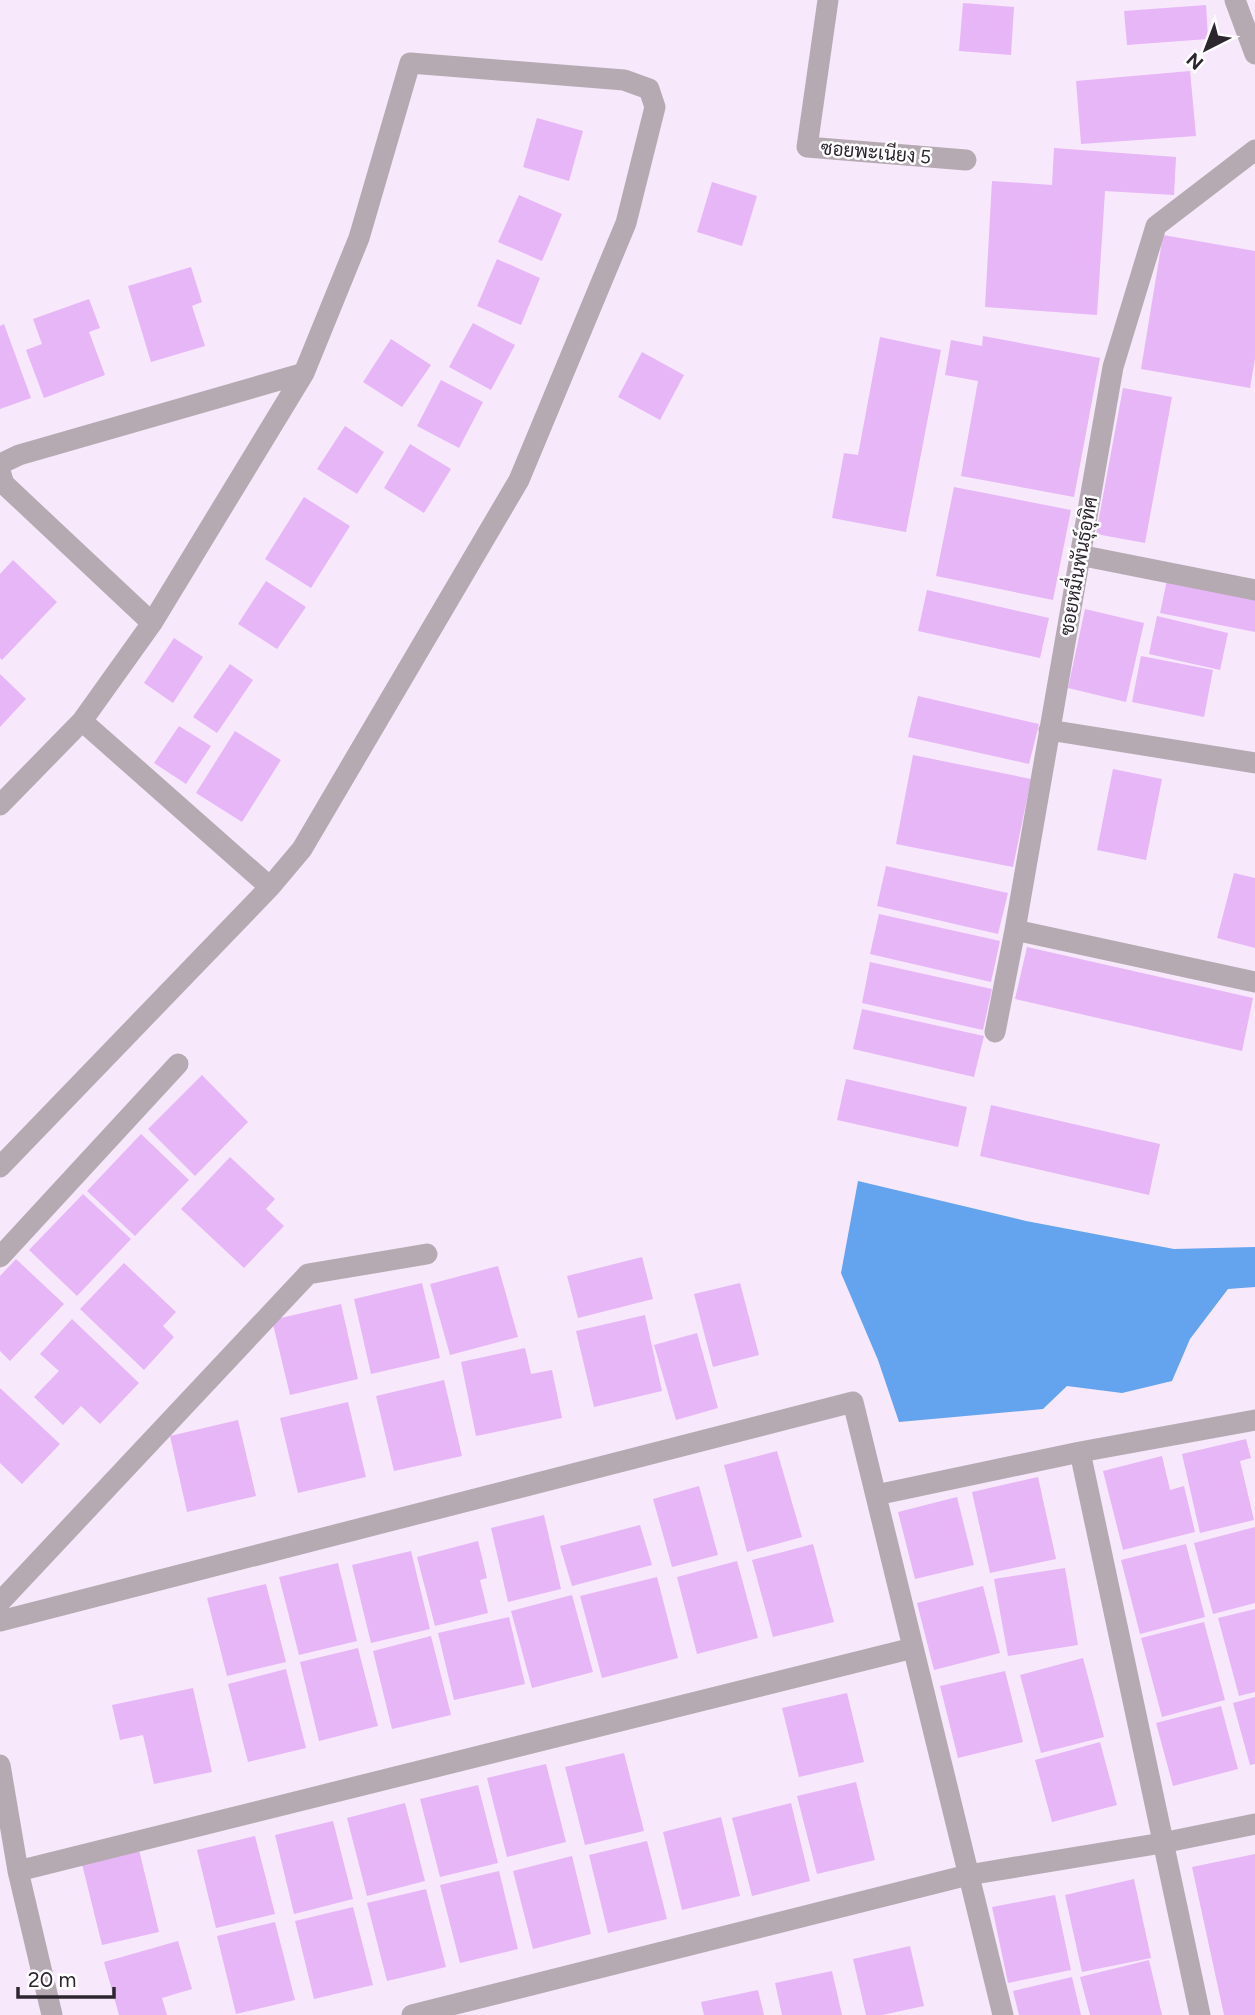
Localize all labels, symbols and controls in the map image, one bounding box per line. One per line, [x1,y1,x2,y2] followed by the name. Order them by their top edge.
[1171,14,1241,84] north arrow
[1182,48,1208,75] text: N
[820,135,932,169] street label: ซอยพะเนียง 5
[1049,494,1103,638] street label: ซอยหมื่นพันธุ์อุทิศ
[18,1955,114,1999] scale bar
[28,1967,76,1992] text: 20 m

